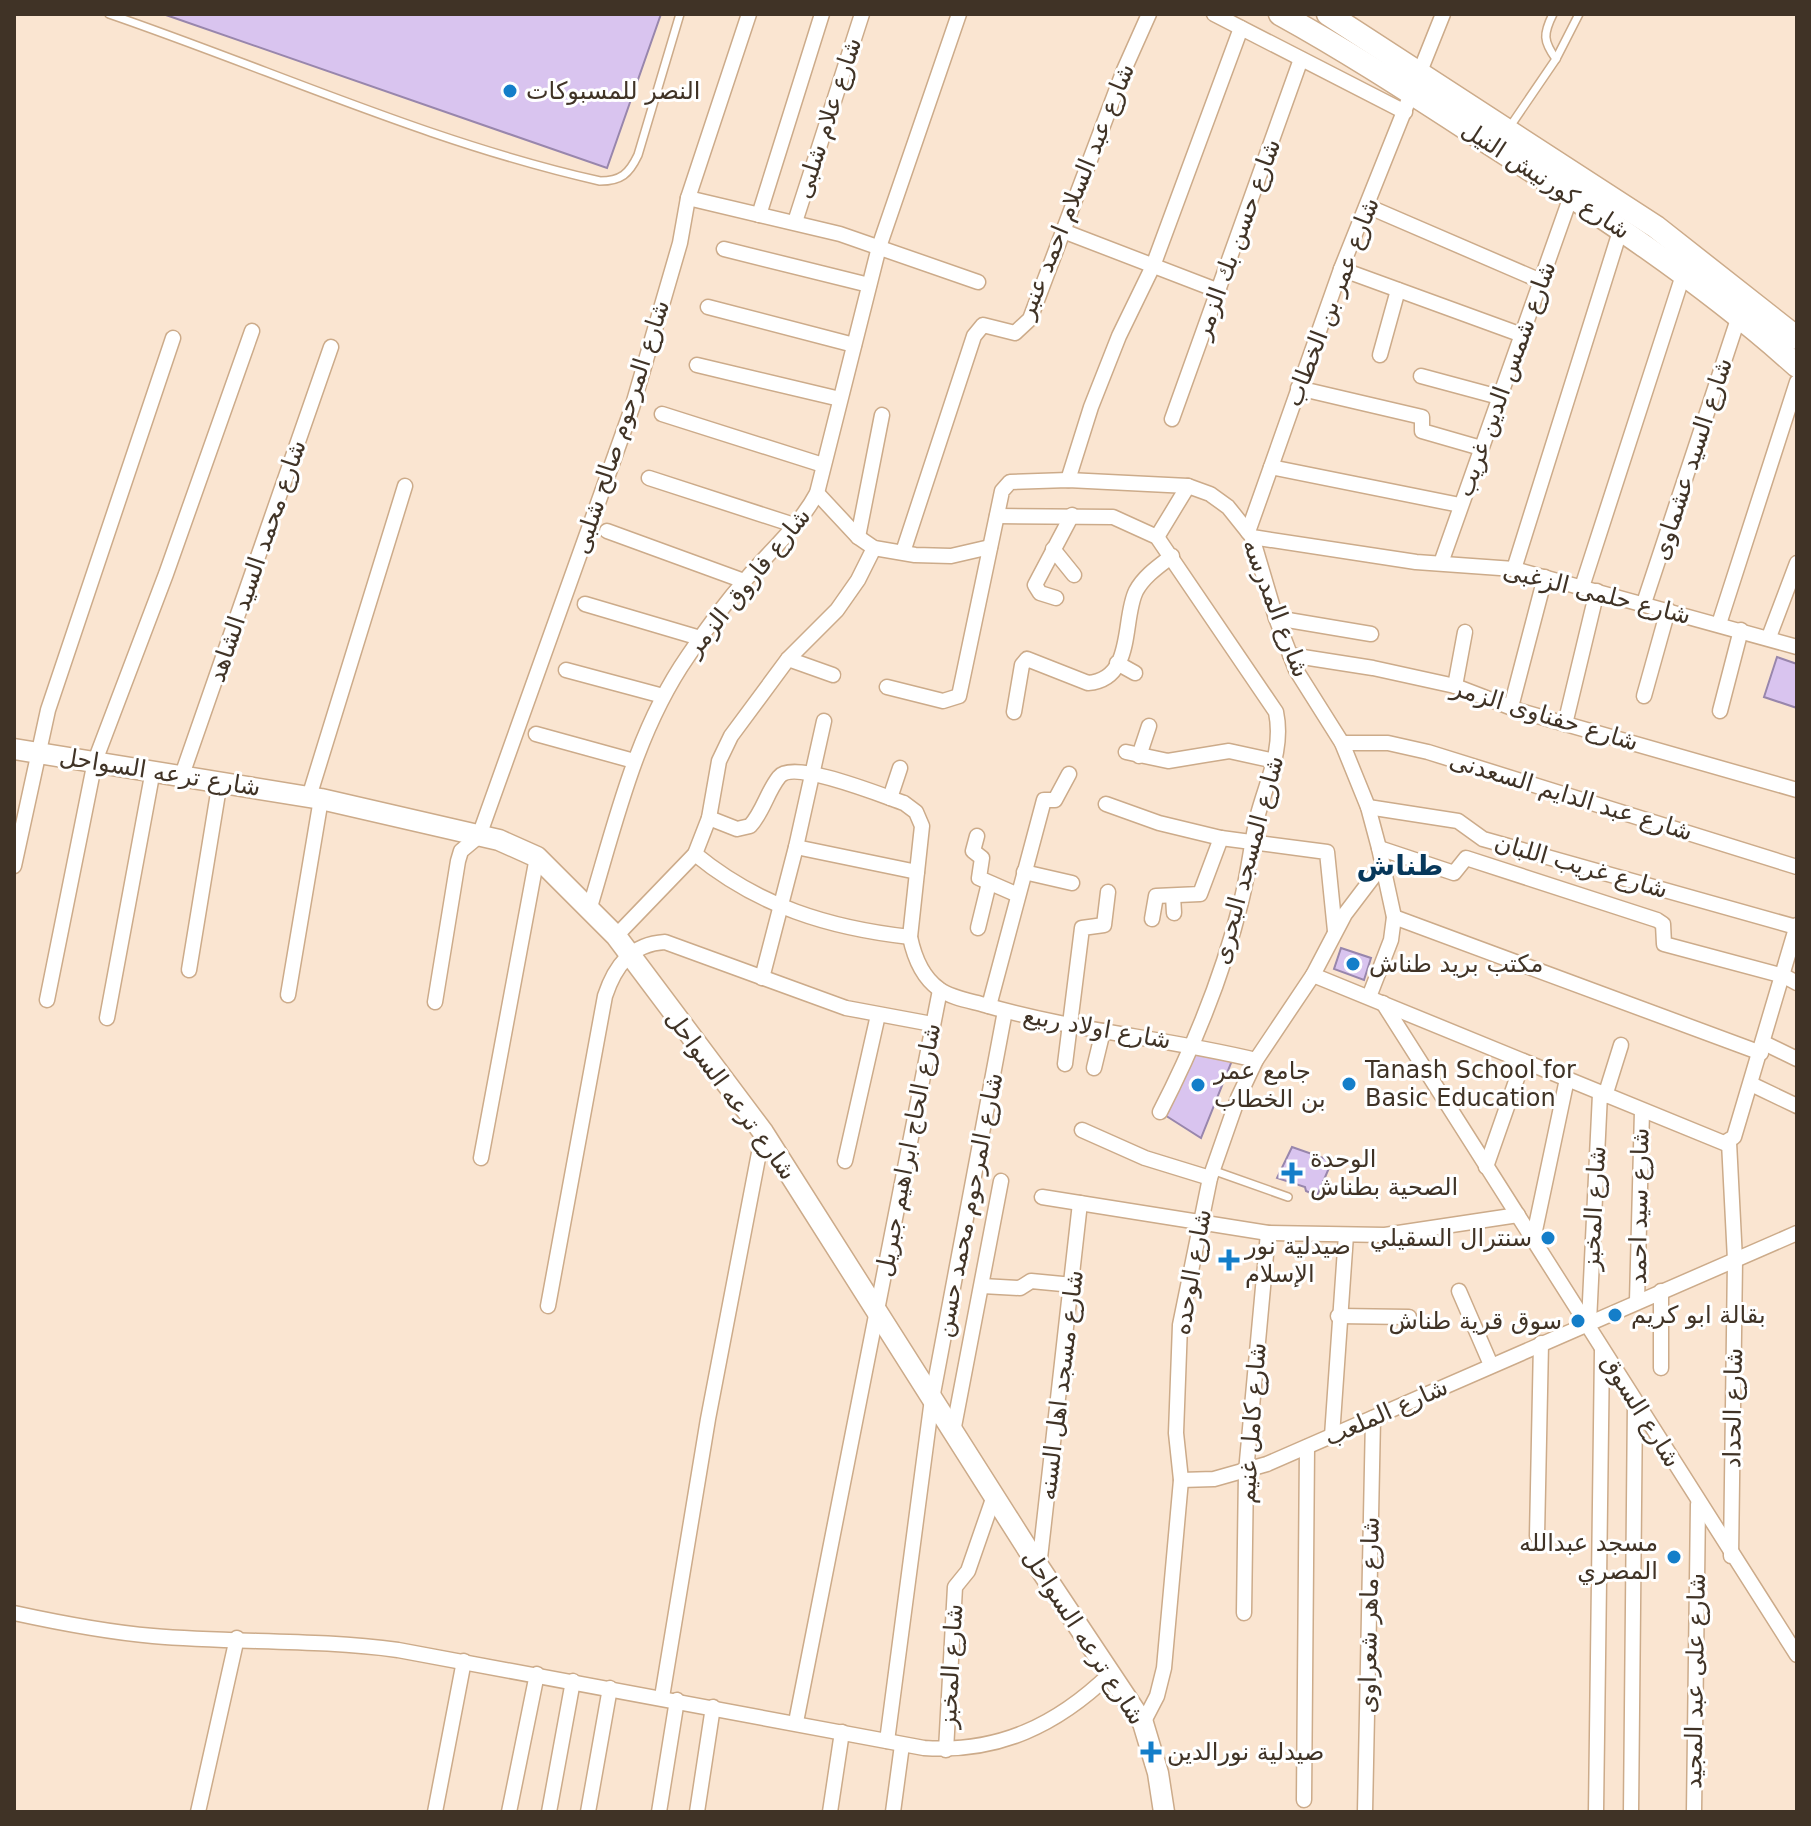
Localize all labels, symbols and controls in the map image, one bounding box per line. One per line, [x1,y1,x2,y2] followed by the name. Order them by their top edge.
[789,34,867,202] street label: شارع علام شلبى
[1012,59,1140,324] street label: شارع عبد السلام احمد عنبر
[526,77,700,105] place label: النصر للمسبوكات
[501,82,519,100] marker: النصر للمسبوكات
[1457,115,1635,245] street label: شارع كورنيش النيل
[1187,135,1286,344] street label: شارع حسن بك الزمر
[1279,194,1385,410] street label: شارع عمر بن الخطاب
[1450,258,1562,500] street label: شارع شمس الدين غريب
[567,297,675,557] street label: شارع المرحوم صالح شلبى
[1646,354,1738,564] street label: شارع السيد عشماوى
[202,436,312,686] street label: شارع محمد السيد الشاهد
[679,502,816,663] street label: شارع فاروق الزمر
[1237,535,1315,681] street label: شارع المدرسه
[1500,556,1694,630] street label: شارع حلمى الزغبى
[1447,673,1642,757] street label: شارع حفناوى الزمر
[57,742,263,802] street label: شارع ترعه السواحل
[1446,746,1696,846] street label: شارع عبد الدايم السعدنى
[1207,753,1289,967] street label: شارع المسجد البحرى
[1491,828,1671,904] street label: شارع غريب اللبان
[1357,849,1443,882] district label: طناش
[1369,950,1543,978] place label: مكتب بريد طناش
[1344,955,1362,973] marker: مكتب بريد طناش
[1021,1001,1173,1055] street label: شارع اولاد ربيع
[660,1005,802,1185] street label: شارع ترعه السواحل
[870,1021,946,1279] street label: شارع الحاج ابراهيم جبريل
[1364,1056,1576,1112] place label: Tanash School for Basic Education
[1213,1057,1326,1113] place label: جامع عمر بن الخطاب
[930,1070,1008,1340] street label: شارع المرحوم محمد حسن
[1340,1075,1358,1093] marker: Tanash School for Basic Education
[1189,1076,1207,1094] marker: جامع عمر بن الخطاب
[1624,1128,1654,1284] street label: شارع سيد احمد
[1310,1145,1458,1201] place label: الوحدة الصحية بطناش
[1577,1145,1611,1272] street label: شارع المخبز
[1281,1162,1303,1184] marker: الوحدة الصحية بطناش
[1167,1207,1217,1337] street label: شارع الوحده
[1370,1224,1532,1252] place label: سنترال السقيلي
[1539,1229,1557,1247] marker: سنترال السقيلي
[1244,1232,1351,1288] place label: صيدلية نور الإسلام
[1220,1251,1238,1269] marker: صيدلية نور الإسلام
[1033,1268,1089,1502] street label: شارع مسجد اهل السنه
[1631,1301,1766,1329] place label: بقالة ابو كريم
[1606,1306,1624,1324] marker: بقالة ابو كريم
[1388,1307,1562,1335] place label: سوق قرية طناش
[1569,1312,1587,1330] marker: سوق قرية طناش
[1232,1342,1272,1504] street label: شارع كامل غنيم
[1718,1348,1748,1468] street label: شارع الحداد
[1595,1350,1687,1472] street label: شارع السوق
[1320,1372,1452,1452] street label: شارع الملعب
[1353,1516,1385,1714] street label: شارع ماهر شعراوى
[1519,1529,1658,1585] place label: مسجد عبدالله المصري
[1017,1544,1151,1730] street label: شارع ترعه السواحل
[1665,1548,1683,1566] marker: مسجد عبدالله المصري
[1679,1573,1711,1789] street label: شارع على عبد المجيد
[934,1603,968,1730] street label: شارع المخبز
[1167,1738,1324,1766] place label: صيدلية نورالدين
[1142,1743,1160,1761] marker: صيدلية نورالدين

